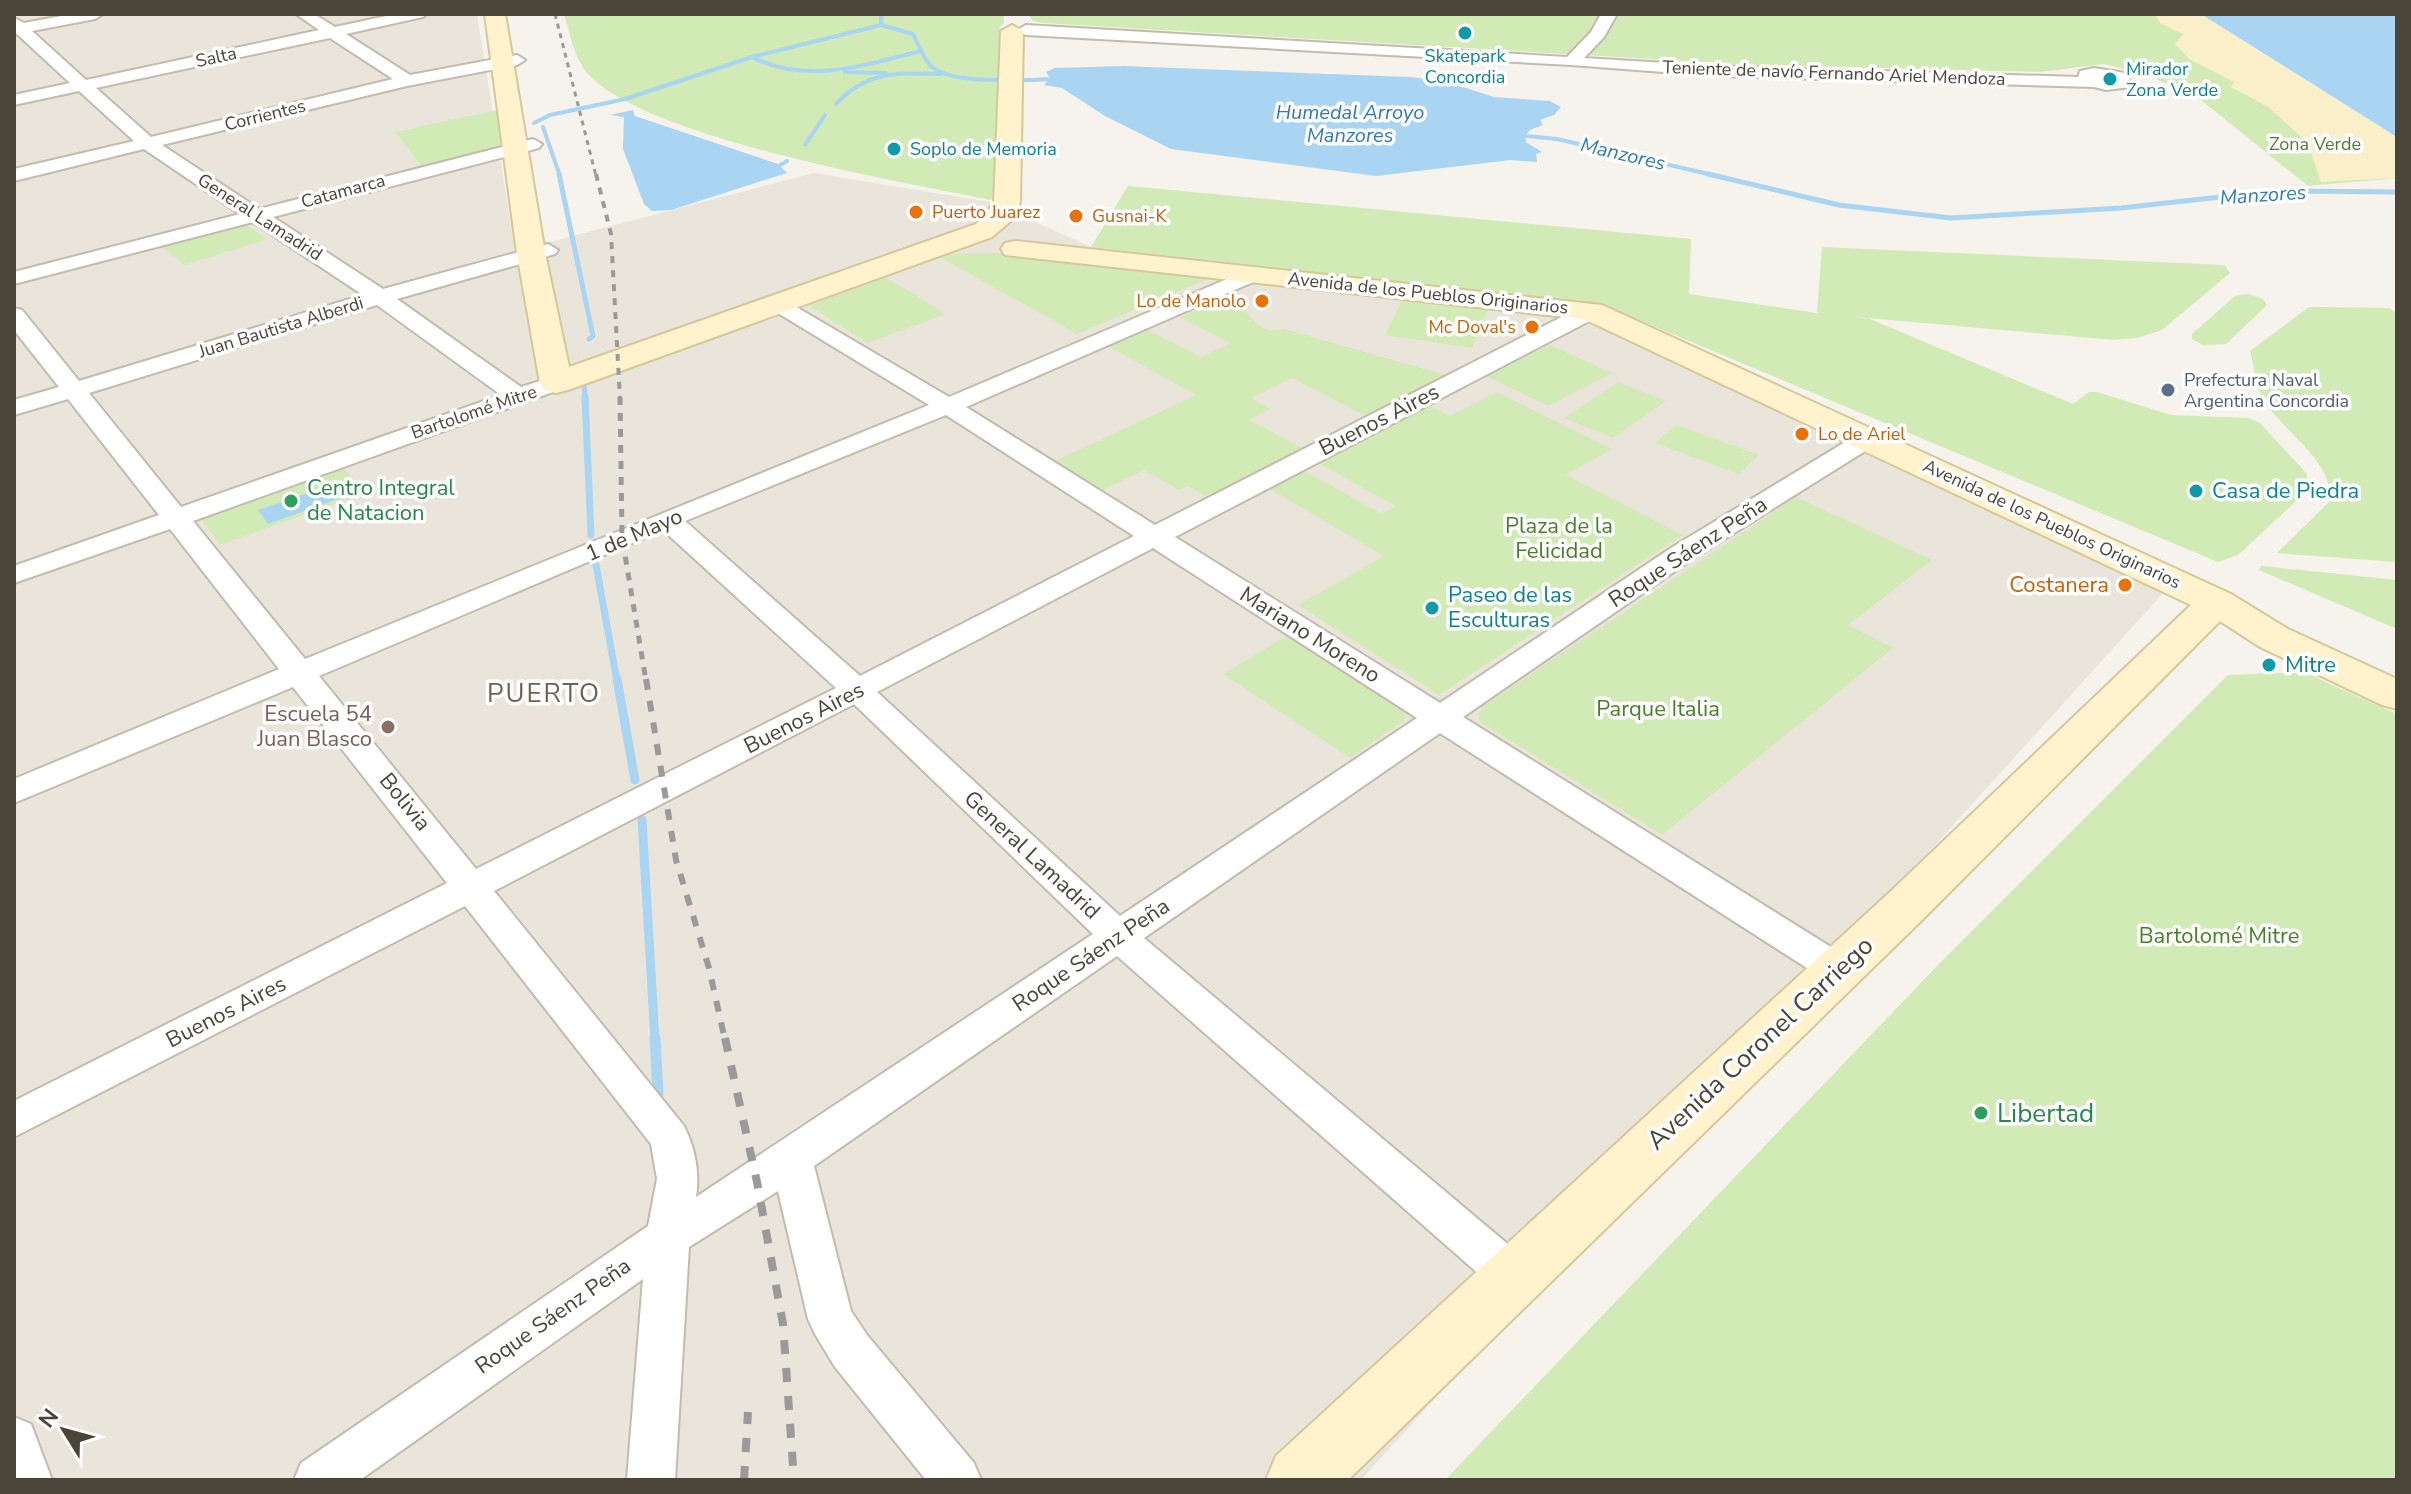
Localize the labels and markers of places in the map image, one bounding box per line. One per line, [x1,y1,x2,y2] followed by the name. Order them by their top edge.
[1456,24,1474,42] marker: Skatepark Concordia
[1425,44,1506,89] place label: Skatepark Concordia
[2126,57,2218,102] place label: Mirador Zona Verde
[2101,70,2119,88] marker: Mirador Zona Verde
[910,137,1057,161] place label: Soplo de Memoria
[885,140,903,158] marker: Soplo de Memoria
[932,200,1040,224] place label: Puerto Juarez
[907,203,925,221] marker: Puerto Juarez
[1092,204,1167,228] place label: Gusnai-K
[1067,207,1085,225] marker: Gusnai-K
[1137,289,1246,313] place label: Lo de Manolo
[1253,292,1271,310] marker: Lo de Manolo
[1428,315,1516,339] place label: Mc Doval's
[1523,318,1541,336] marker: Mc Doval's
[2184,368,2349,413] place label: Prefectura Naval Argentina Concordia
[2159,381,2177,399] marker: Prefectura Naval Argentina Concordia
[1818,422,1906,446] place label: Lo de Ariel
[1793,425,1811,443] marker: Lo de Ariel
[307,473,455,528] place label: Centro Integral de Natacion
[2212,476,2359,506] place label: Casa de Piedra
[2187,482,2205,500] marker: Casa de Piedra
[282,492,300,510] marker: Centro Integral de Natacion
[2009,570,2109,600] place label: Costanera
[2116,576,2134,594] marker: Costanera
[1448,580,1572,635] place label: Paseo de las Esculturas
[1423,599,1441,617] marker: Paseo de las Esculturas
[2285,650,2336,680] place label: Mitre
[2260,656,2278,674] marker: Mitre
[256,699,372,754] place label: Escuela 54 Juan Blasco
[379,718,397,736] marker: Escuela 54 Juan Blasco
[1997,1096,2094,1131] place label: Libertad
[1972,1104,1990,1122] marker: Libertad

